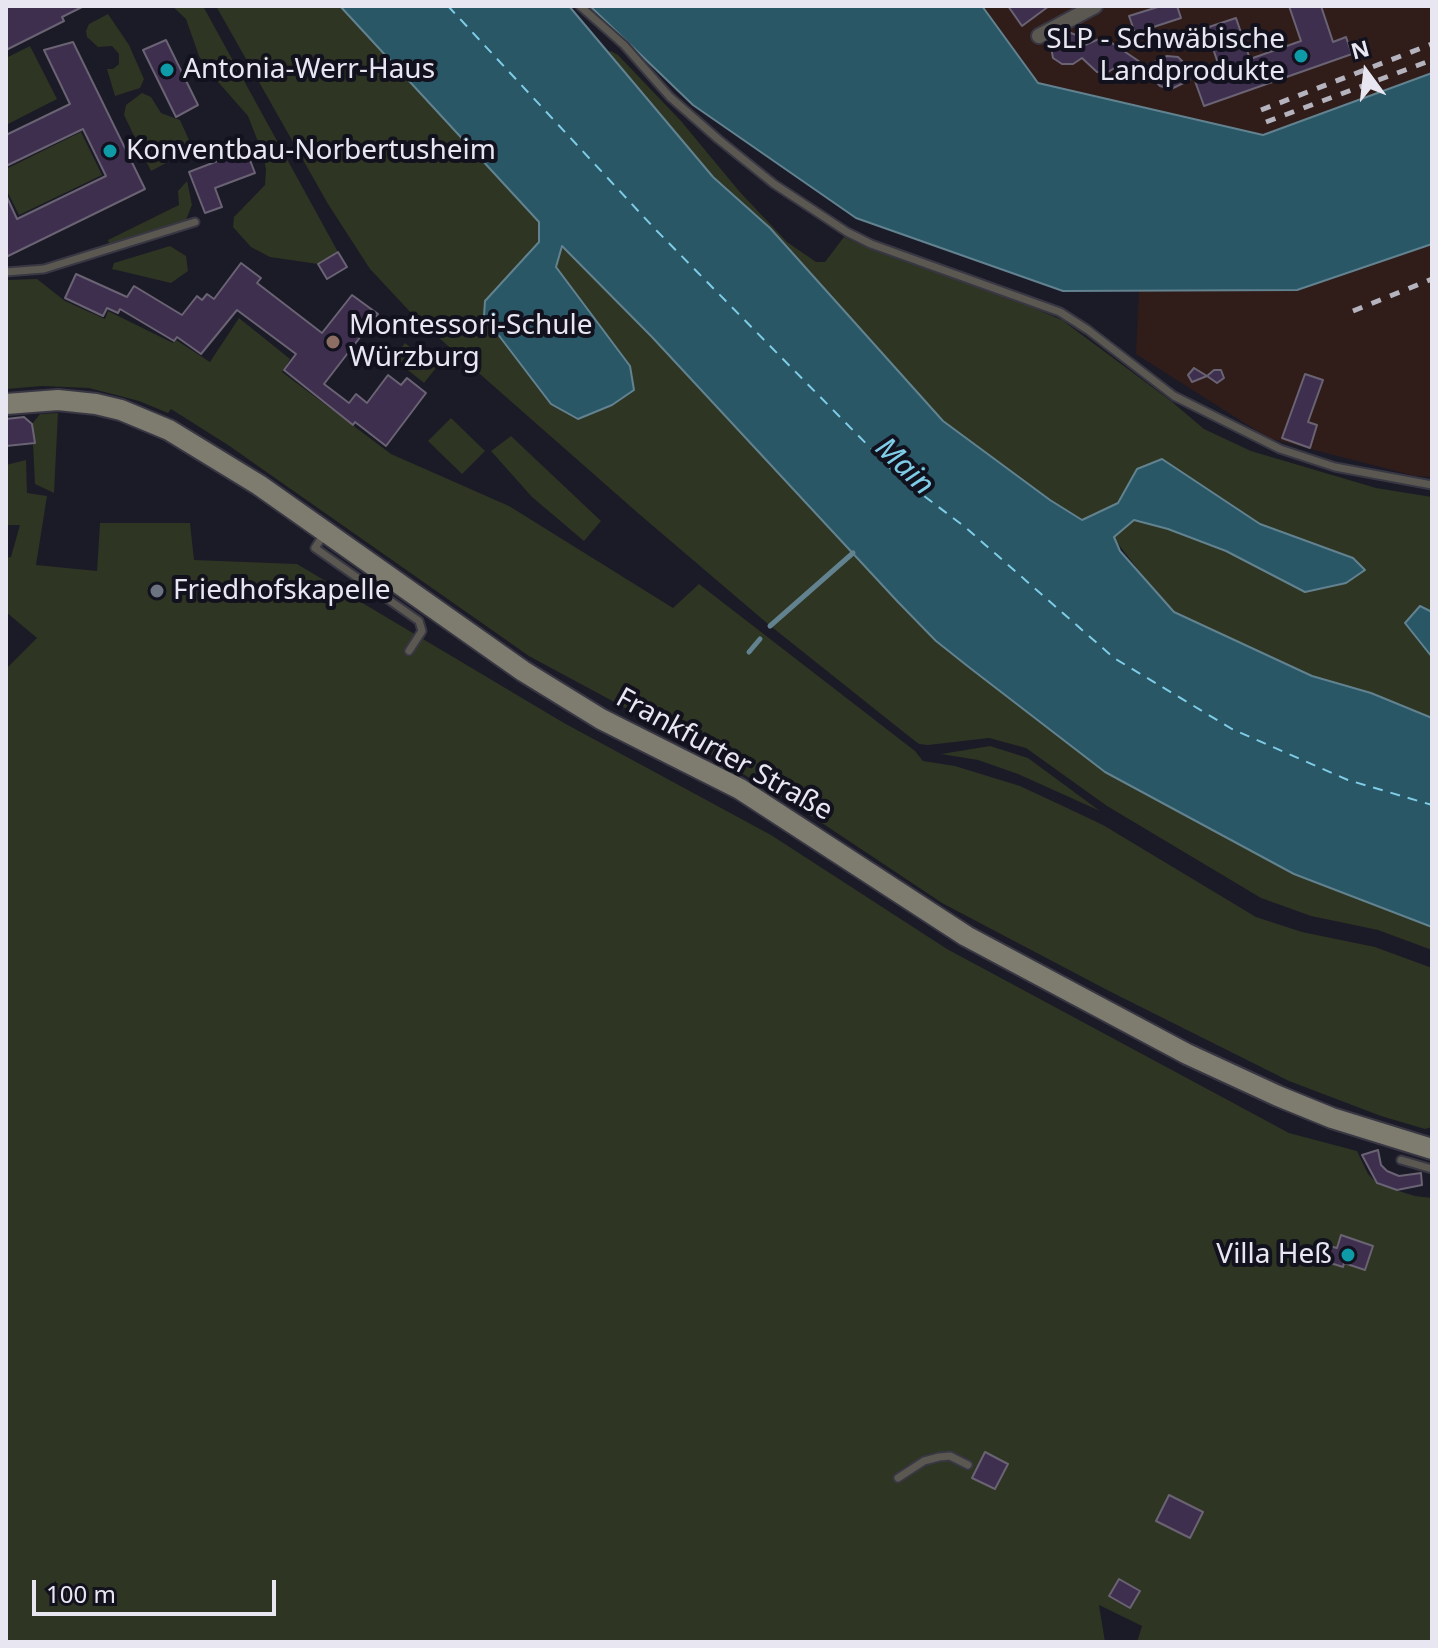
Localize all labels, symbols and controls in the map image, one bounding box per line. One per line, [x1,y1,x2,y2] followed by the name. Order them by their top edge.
[1046,23,1285,89] place label: SLP - Schwäbische Landprodukte
[1326,32,1406,112] north arrow
[1347,32,1372,66] text: N
[1292,47,1310,65] marker: SLP - Schwäbische Landprodukte
[183,53,435,87] place label: Antonia-Werr-Haus
[158,61,176,79] marker: Antonia-Werr-Haus
[126,134,496,168] place label: Konventbau-Norbertusheim
[101,142,119,160] marker: Konventbau-Norbertusheim
[349,309,593,375] place label: Montessori-Schule Würzburg
[324,333,342,351] marker: Montessori-Schule Würzburg
[867,431,941,503] water label: Main
[173,574,391,608] place label: Friedhofskapelle
[148,582,166,600] marker: Friedhofskapelle
[610,682,838,828] street label: Frankfurter Straße
[1216,1238,1332,1272] place label: Villa Heß
[1339,1246,1357,1264] marker: Villa Heß
[36,1564,280,1614] scale bar
[46,1577,116,1610] text: 100 m

